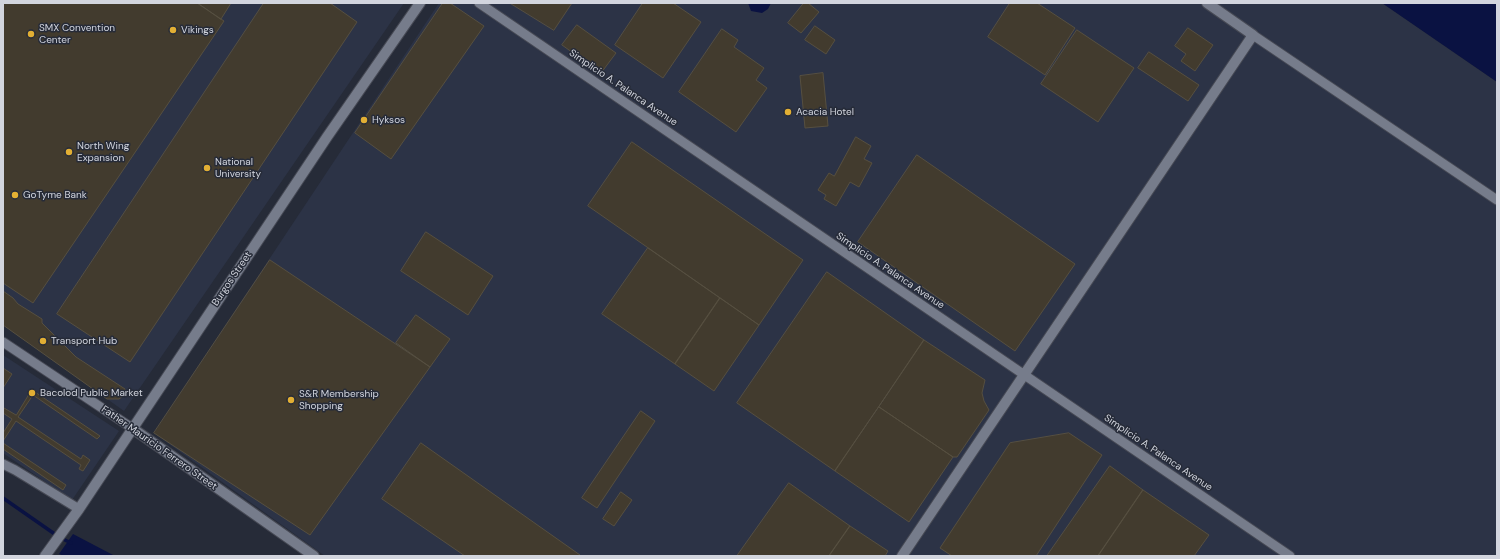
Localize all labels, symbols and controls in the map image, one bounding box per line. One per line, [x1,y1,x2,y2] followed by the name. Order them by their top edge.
[39,22,115,46] place label: SMX Convention Center
[181,24,214,36] place label: Vikings
[168,25,178,35] marker: Vikings
[26,29,36,39] marker: SMX Convention Center
[566,47,680,129] street label: Simplicio A. Palanca Avenue
[796,106,854,118] place label: Acacia Hotel
[783,107,793,117] marker: Acacia Hotel
[372,114,405,126] place label: Hyksos
[359,115,369,125] marker: Hyksos
[77,140,129,164] place label: North Wing Expansion
[64,147,74,157] marker: North Wing Expansion
[215,156,261,180] place label: National University
[202,163,212,173] marker: National University
[23,189,87,201] place label: GoTyme Bank
[10,190,20,200] marker: GoTyme Bank
[833,230,947,312] street label: Simplicio A. Palanca Avenue
[210,250,254,308] street label: Burgos Street
[51,335,117,347] place label: Transport Hub
[38,336,48,346] marker: Transport Hub
[40,387,143,399] place label: Bacolod Public Market
[27,388,37,398] marker: Bacolod Public Market
[299,388,379,412] place label: S&R Membership Shopping
[286,395,296,405] marker: S&R Membership Shopping
[99,403,219,493] street label: Father Mauricio Ferrero Street
[1101,412,1215,494] street label: Simplicio A. Palanca Avenue

